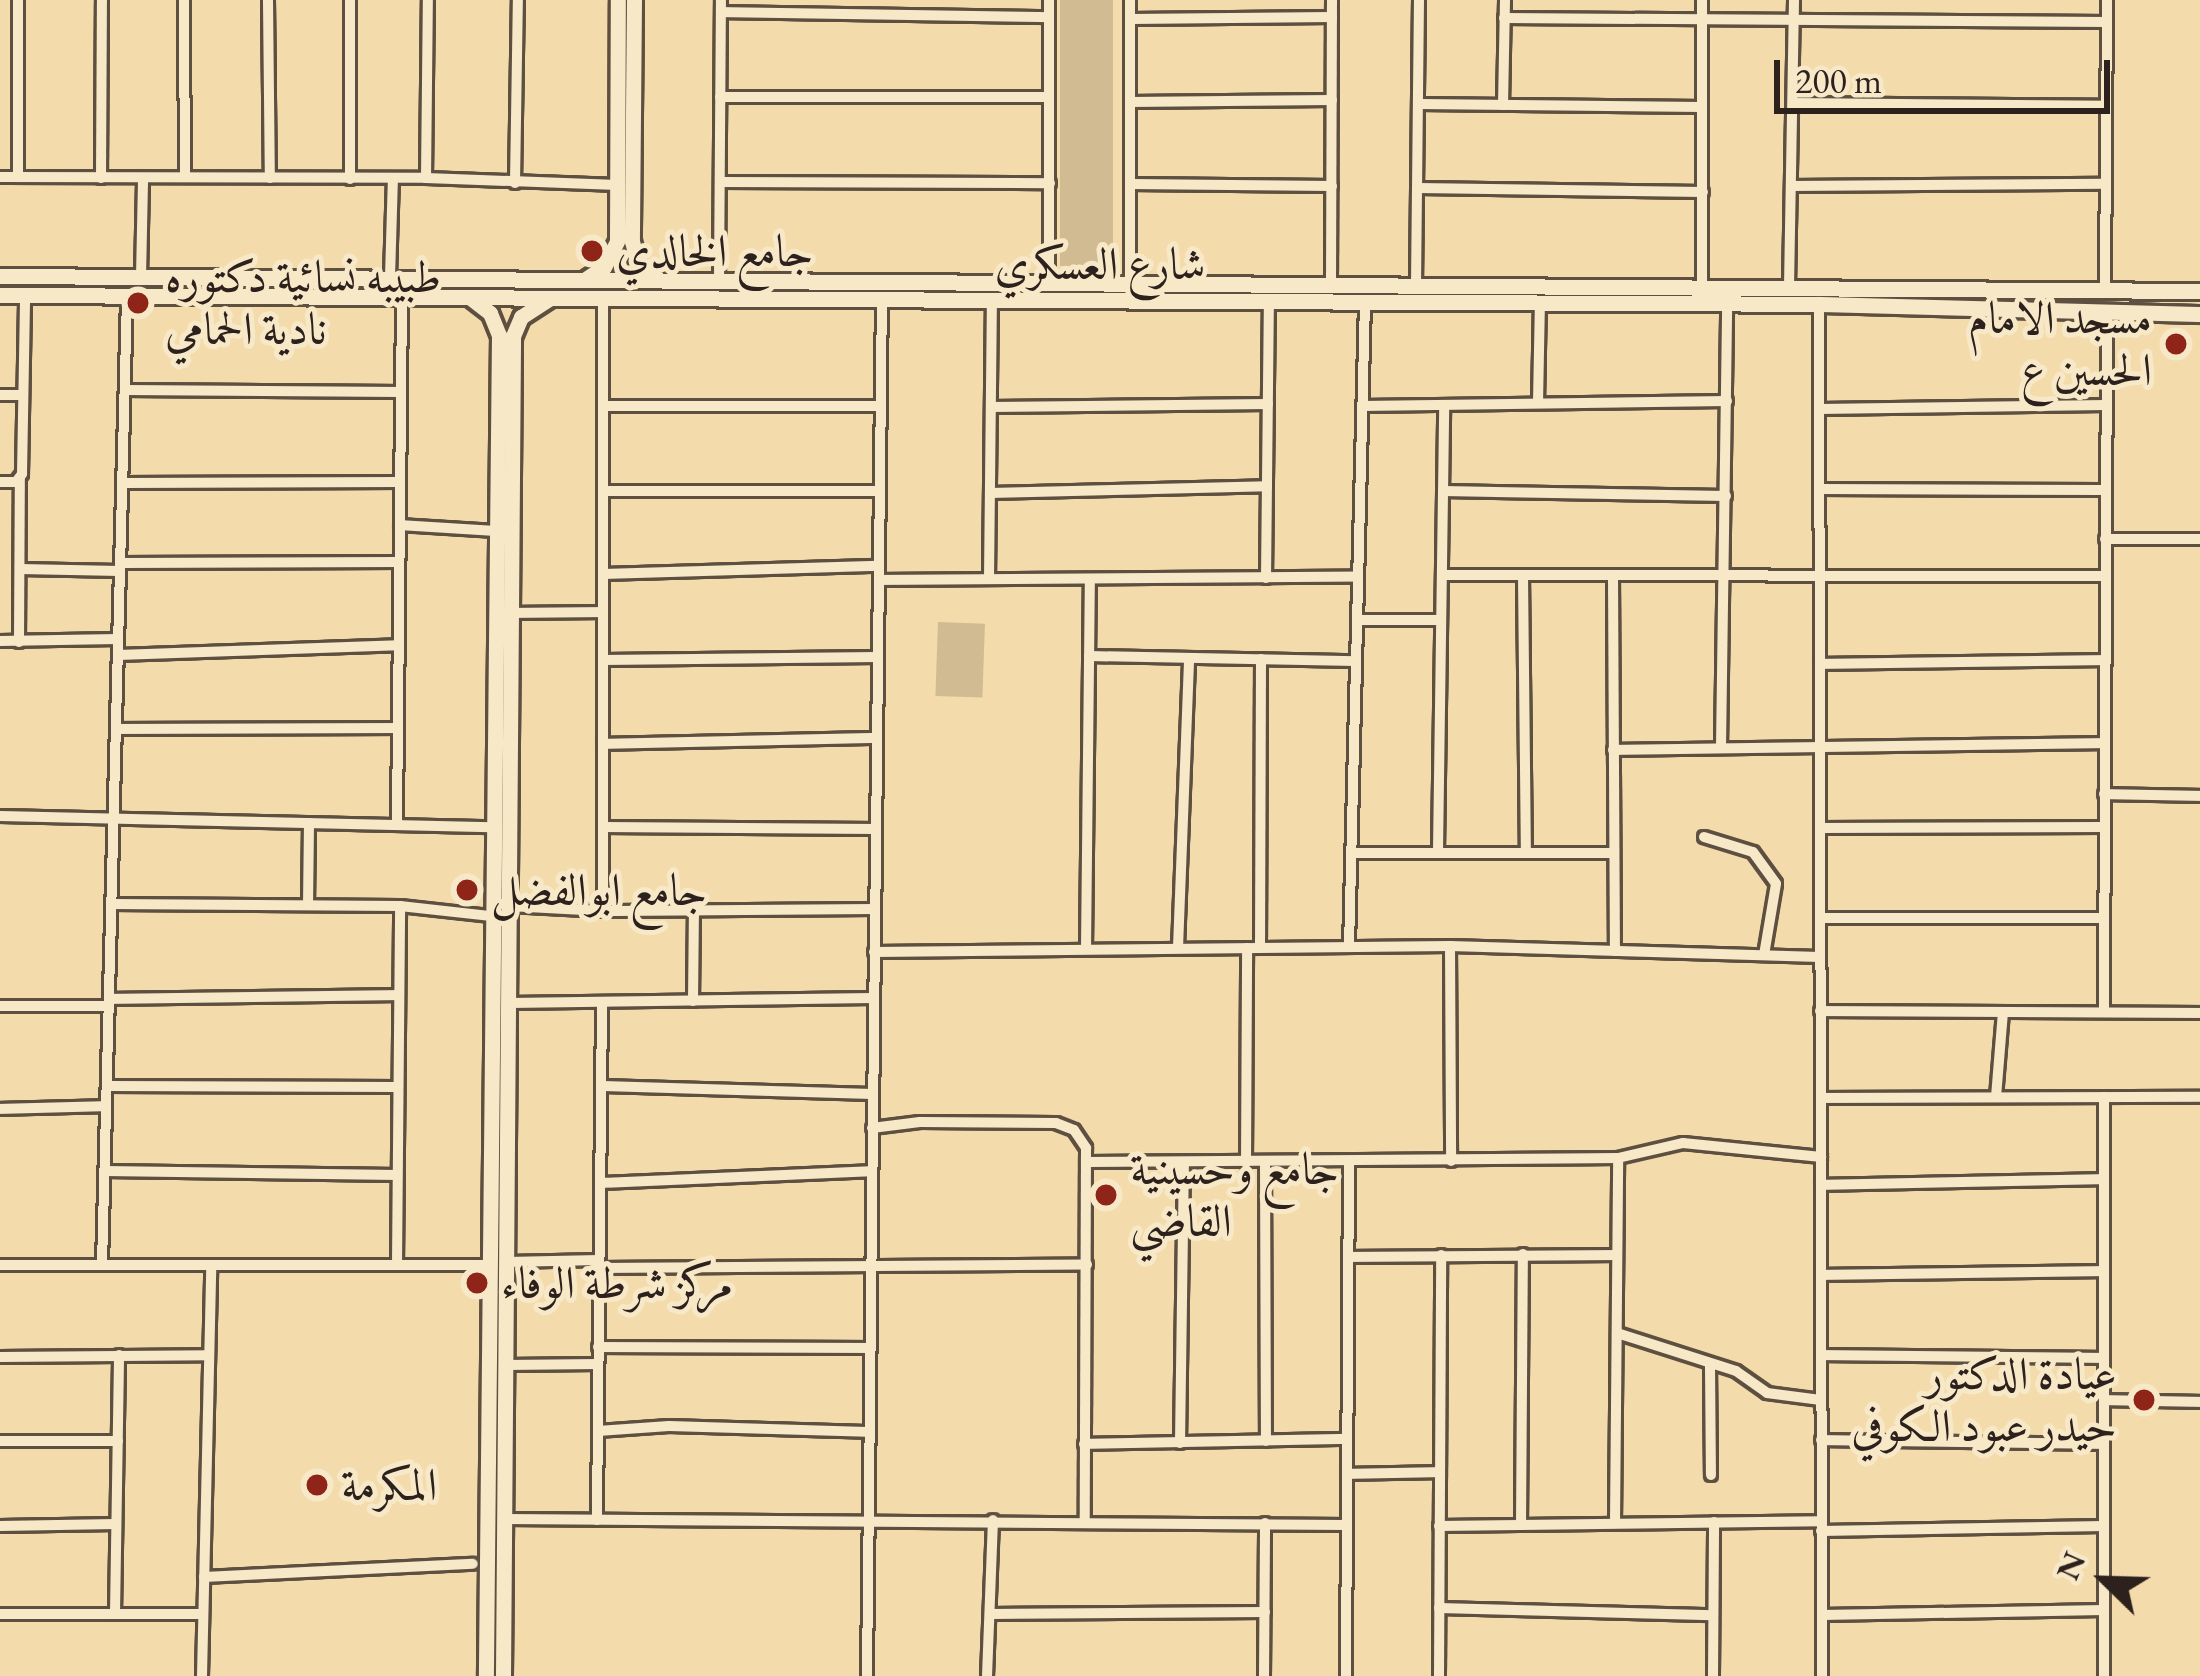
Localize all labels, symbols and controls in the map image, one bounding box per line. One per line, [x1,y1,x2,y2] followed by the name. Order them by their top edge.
[1780,36,2116,110] scale bar
[1795,57,1882,104] text: 200 m
[616,224,813,278] place label: جامع الخالدي
[995,237,1205,291] street label: شارع العسكري
[579,238,605,264] marker: جامع الخالدي
[165,250,441,356] place label: طبيبه نسائية دكتوره نادية الحمامي
[122,287,154,319] marker: طبيبه نسائية دكتوره نادية الحمامي
[1968,291,2152,397] place label: مسجد الامام الحسين ع
[2163,331,2189,357] marker: مسجد الامام الحسين ع
[491,863,707,917] place label: جامع ابوالفضل
[454,877,480,903] marker: جامع ابوالفضل
[1130,1142,1339,1248] place label: جامع وحسينية القاضي
[1093,1182,1119,1208] marker: جامع وحسينية القاضي
[501,1256,733,1310] place label: مركز شرطة الوفاء
[464,1270,490,1296] marker: مركز شرطة الوفاء
[1851,1347,2117,1453] place label: عيادة الدكتور حيدر عبود الكوفي
[2128,1384,2160,1416] marker: عيادة الدكتور حيدر عبود الكوفي
[341,1458,437,1512] place label: المكرمة
[304,1472,330,1498] marker: المكرمة
[2044,1520,2164,1640] north arrow
[2045,1545,2095,1586] text: N

